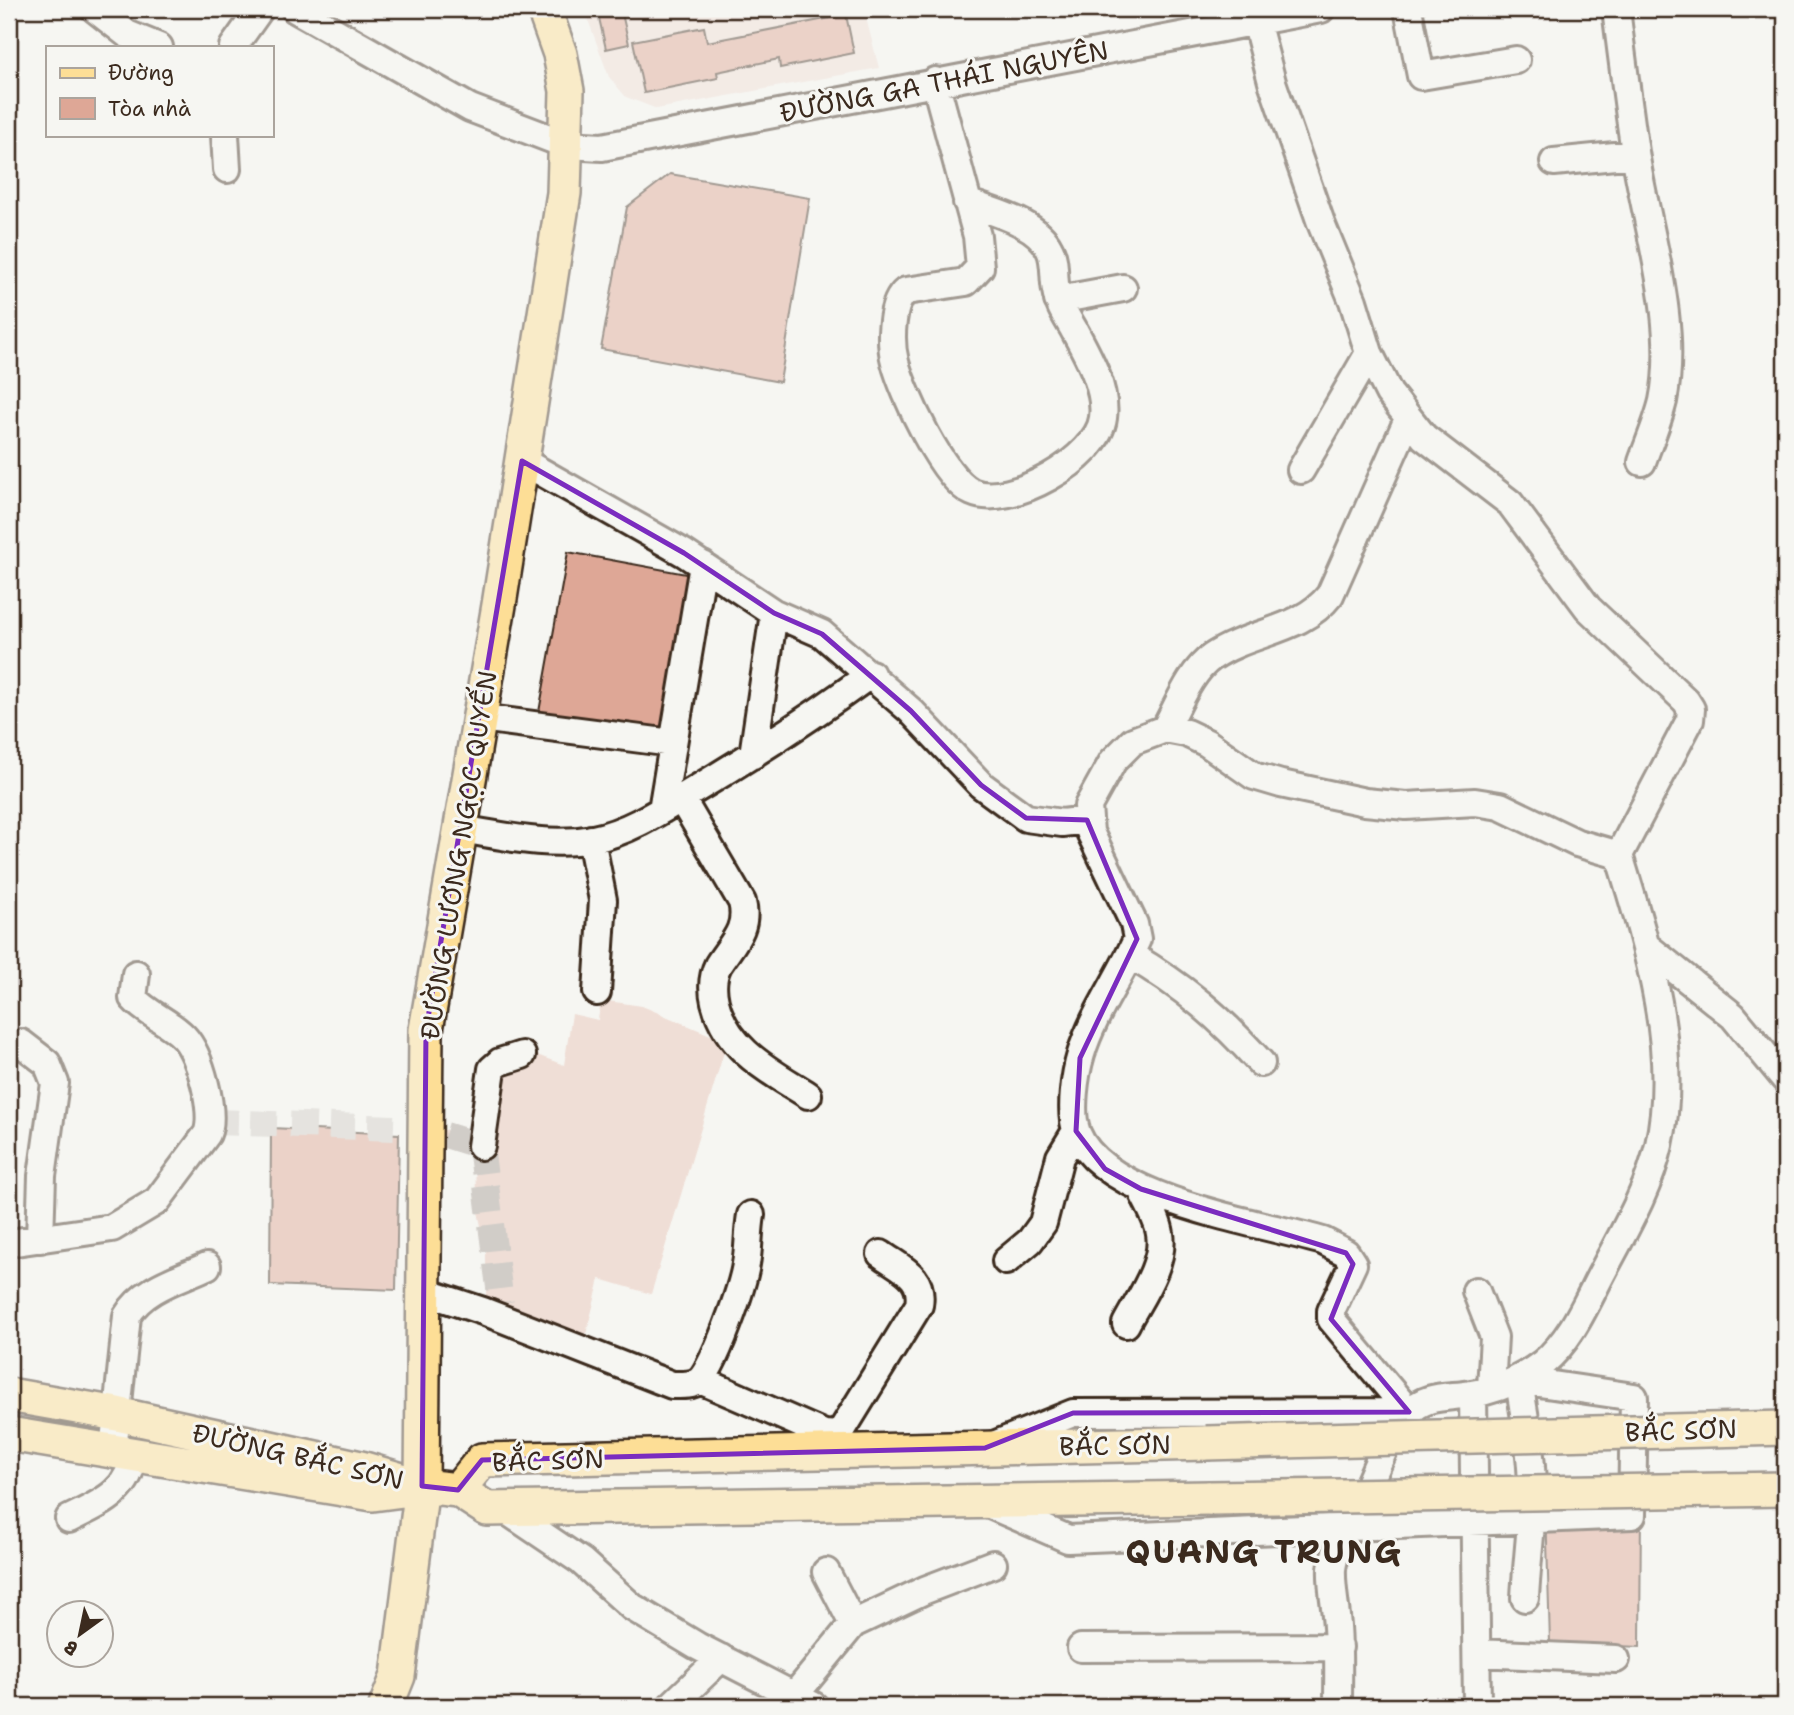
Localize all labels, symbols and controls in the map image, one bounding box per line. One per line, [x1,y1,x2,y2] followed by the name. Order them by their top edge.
[777,32,1111,130] street label: ĐƯỜNG GA THÁI NGUYÊN
[46,46,273,136] legend
[108,59,174,87] text: Đường
[108,95,191,123] text: Tòa nhà
[410,668,504,1042] street label: ĐƯỜNG LƯƠNG NGỌC QUYẾN
[1624,1409,1738,1449] street label: BẮC SƠN
[189,1413,408,1497] street label: ĐƯỜNG BẮC SƠN
[1059,1425,1171,1463] street label: BẮC SƠN
[491,1439,605,1479] street label: BẮC SƠN
[1125,1529,1403,1574] district label: QUANG TRUNG
[46,1600,116,1670] north arrow
[59,1634,83,1662] text: B

